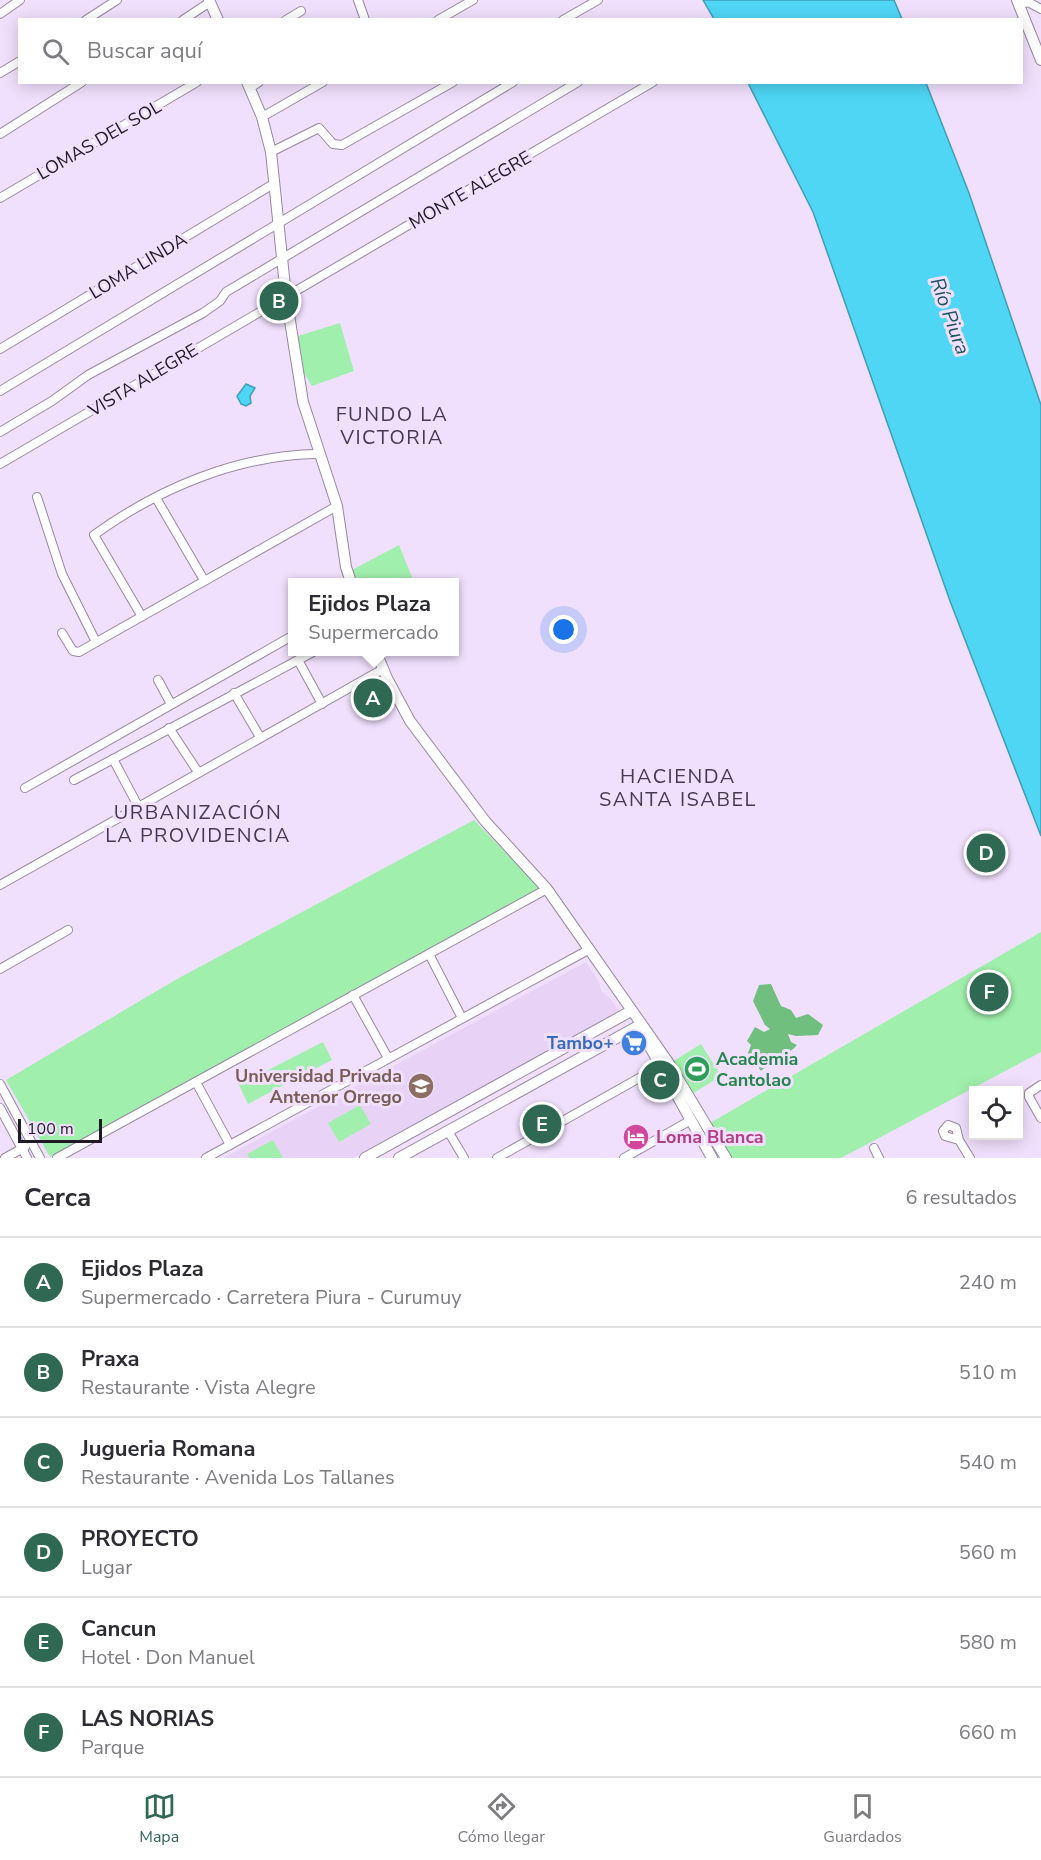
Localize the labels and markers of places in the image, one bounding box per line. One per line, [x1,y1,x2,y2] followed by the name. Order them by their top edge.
[260,278,298,324] pin: B
[354,676,392,720] pin: A
[966,830,1006,876] pin: D
[970,970,1008,1014] pin: F
[619,1028,649,1058] supermarket icon: Tambo+
[547,1031,614,1055] place label: Tambo+
[716,1047,798,1092] place label: Academia Cantolao
[682,1054,712,1084] sports icon: Academia Cantolao
[640,1058,680,1102] pin: C
[235,1064,402,1109] place label: Universidad Privada Antenor Orrego
[406,1071,436,1101] school or university icon: Universidad Privada Antenor Orrego
[522,1102,562,1146] pin: E
[621,1122,651,1152] hotel icon: Loma Blanca
[656,1125,764,1149] place label: Loma Blanca

